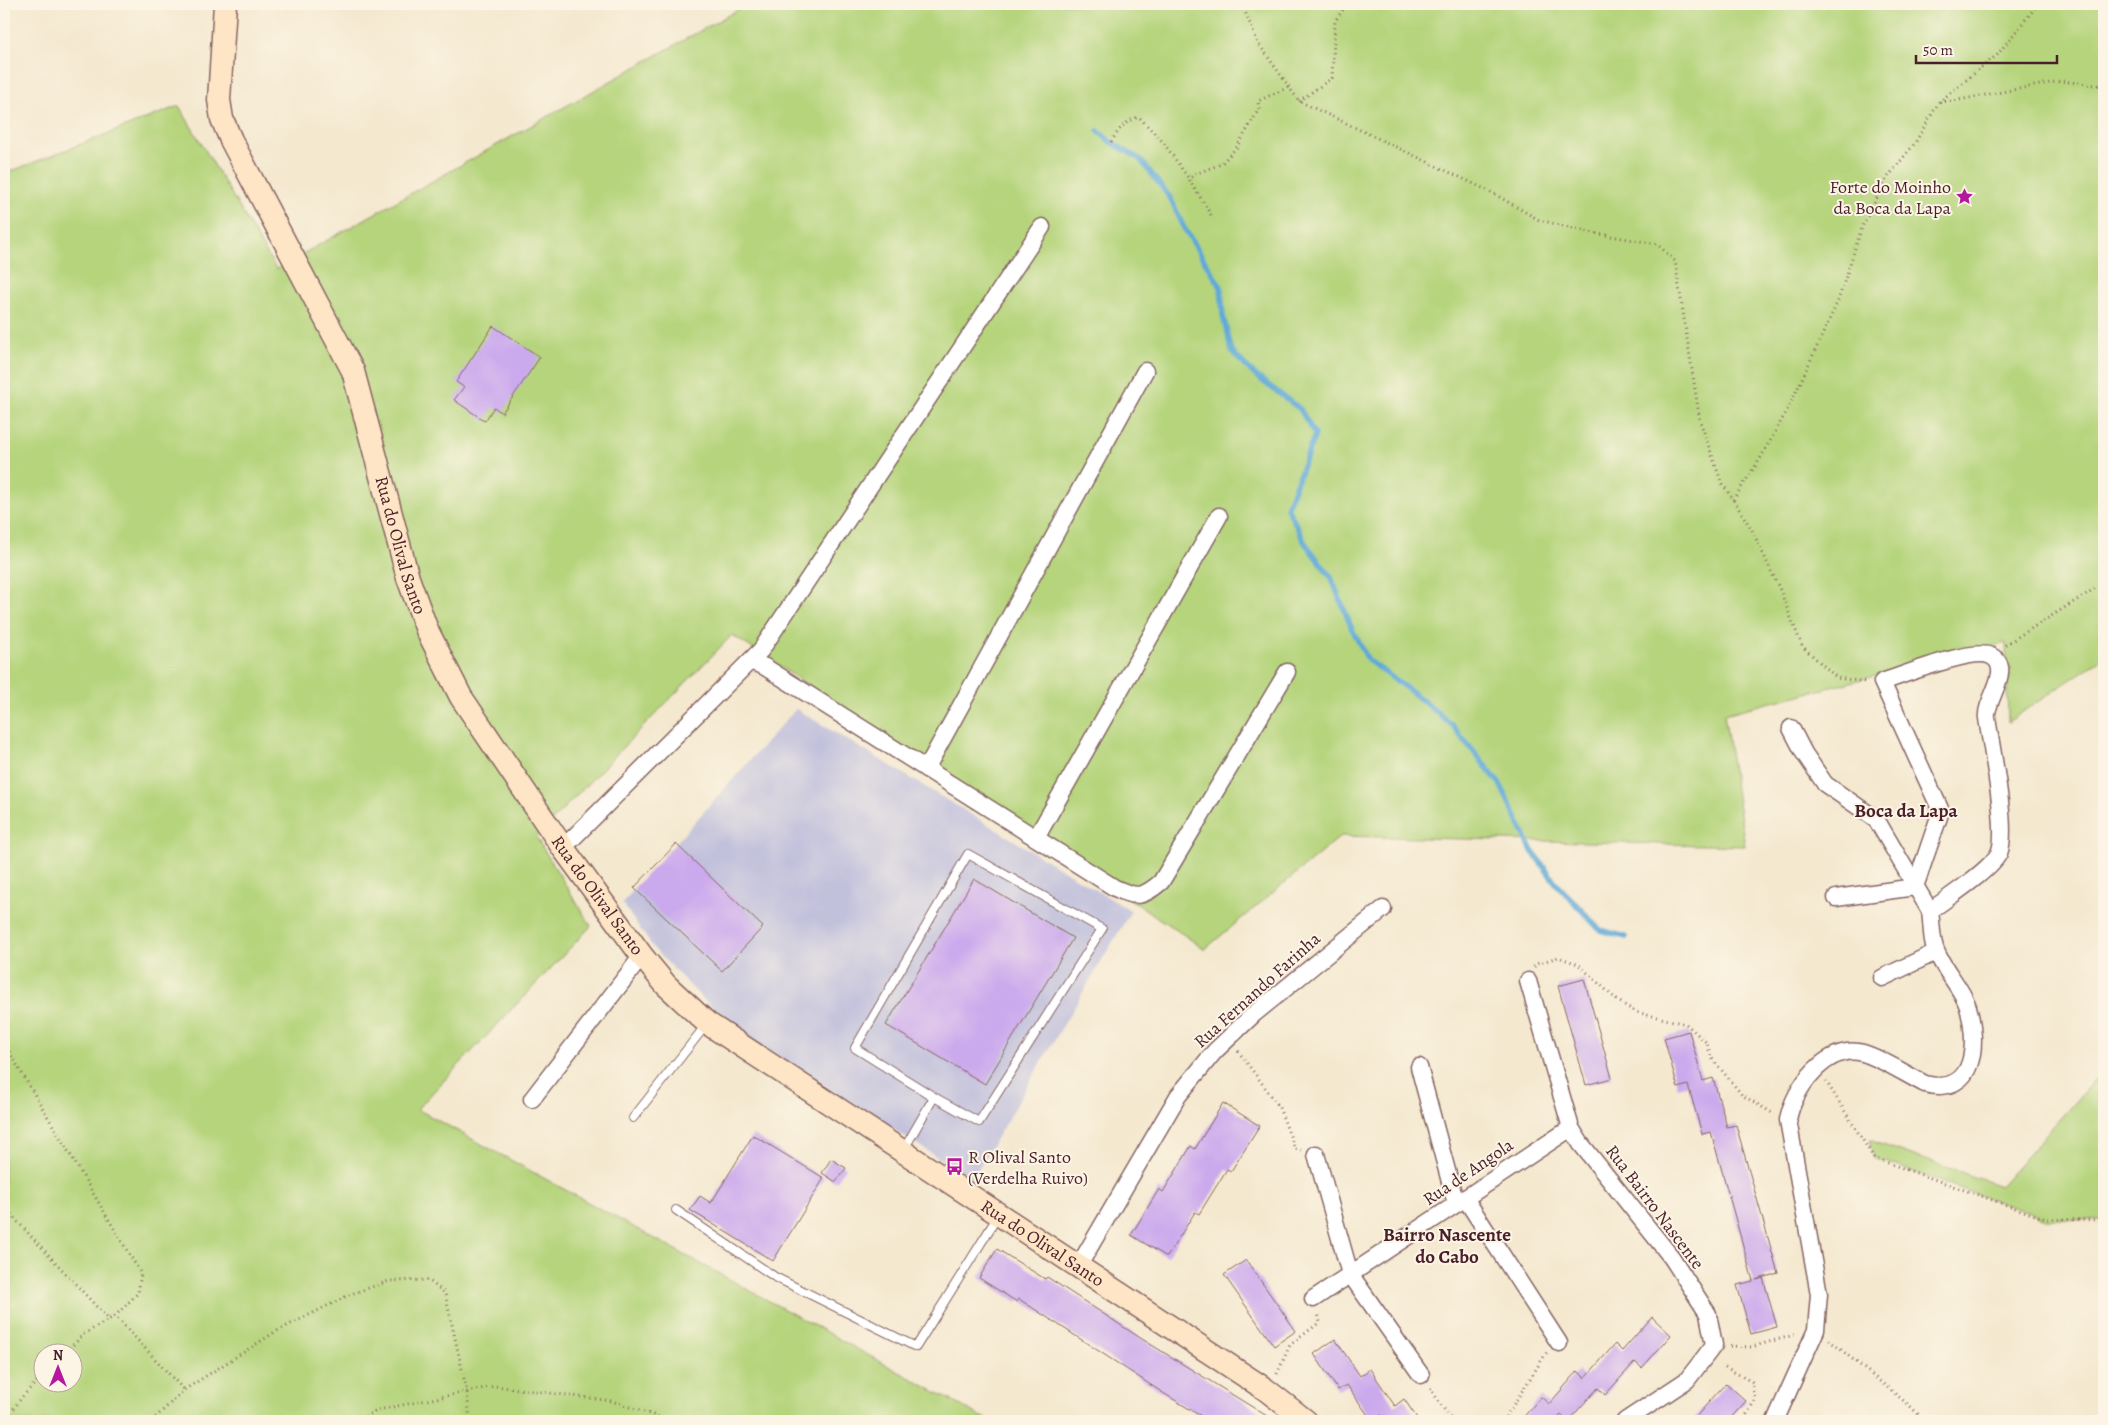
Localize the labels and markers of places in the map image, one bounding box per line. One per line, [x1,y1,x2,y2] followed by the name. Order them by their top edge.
[1830,175,1952,220] place label: Forte do Moinho da Boca da Lapa
[1955,187,1975,207] place icon: Forte do Moinho da Boca da Lapa
[968,1145,1088,1190] place label: R Olival Santo (Verdelha Ruivo)
[944,1157,964,1177] bus stop icon: R Olival Santo (Verdelha Ruivo)

